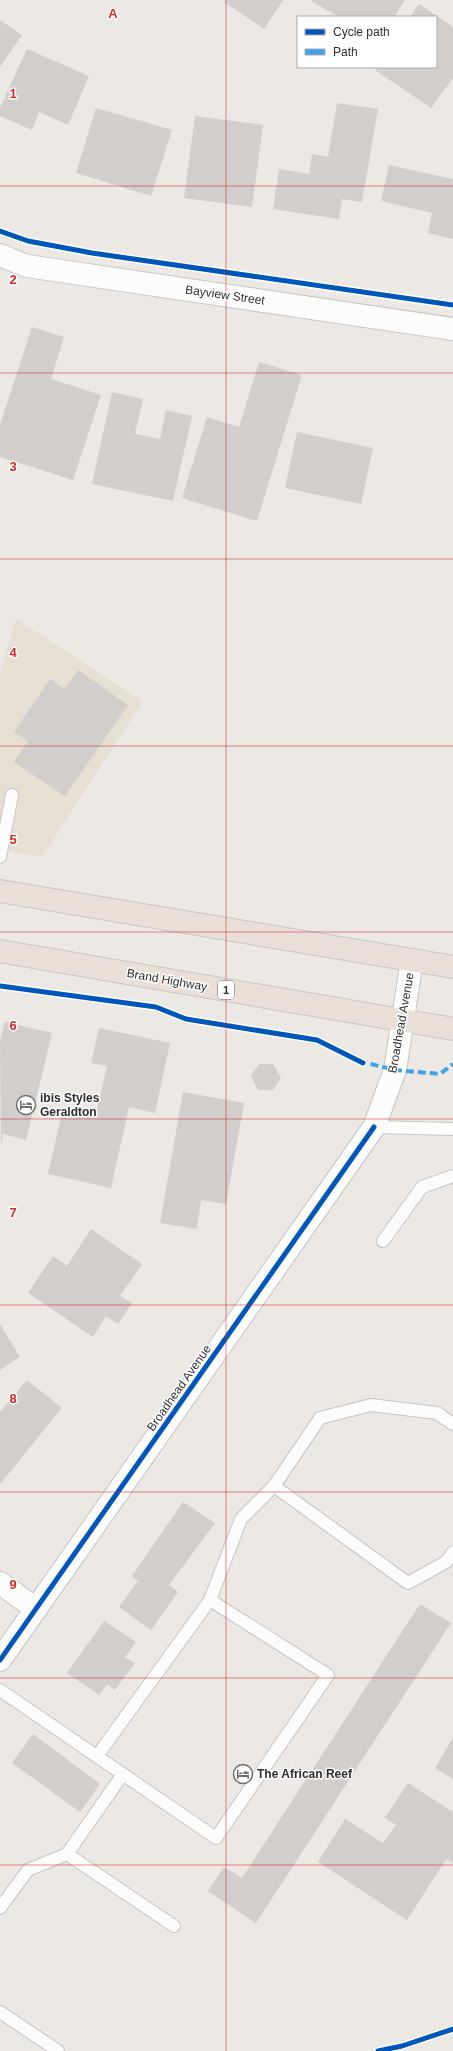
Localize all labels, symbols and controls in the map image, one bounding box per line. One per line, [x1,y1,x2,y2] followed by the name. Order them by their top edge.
[108,6,118,21] text: A
[297,16,437,68] legend
[333,25,390,39] text: Cycle path
[333,45,358,59] text: Path
[9,86,17,101] text: 1
[9,272,17,287] text: 2
[184,282,266,308] street label: Bayview Street
[9,459,17,474] text: 3
[9,645,17,660] text: 4
[9,832,17,847] text: 5
[126,966,208,994] street label: Brand Highway
[385,971,417,1074] street label: Broadhead Avenue
[218,981,234,999] road number: 1
[9,1018,17,1033] text: 6
[40,1091,100,1119] place label: ibis Styles Geraldton
[15,1094,37,1116] hotel icon: ibis Styles Geraldton
[9,1205,17,1220] text: 7
[144,1342,214,1434] street label: Broadhead Avenue
[9,1391,17,1406] text: 8
[9,1577,17,1592] text: 9
[232,1763,254,1785] hotel icon: The African Reef
[257,1767,353,1781] place label: The African Reef

